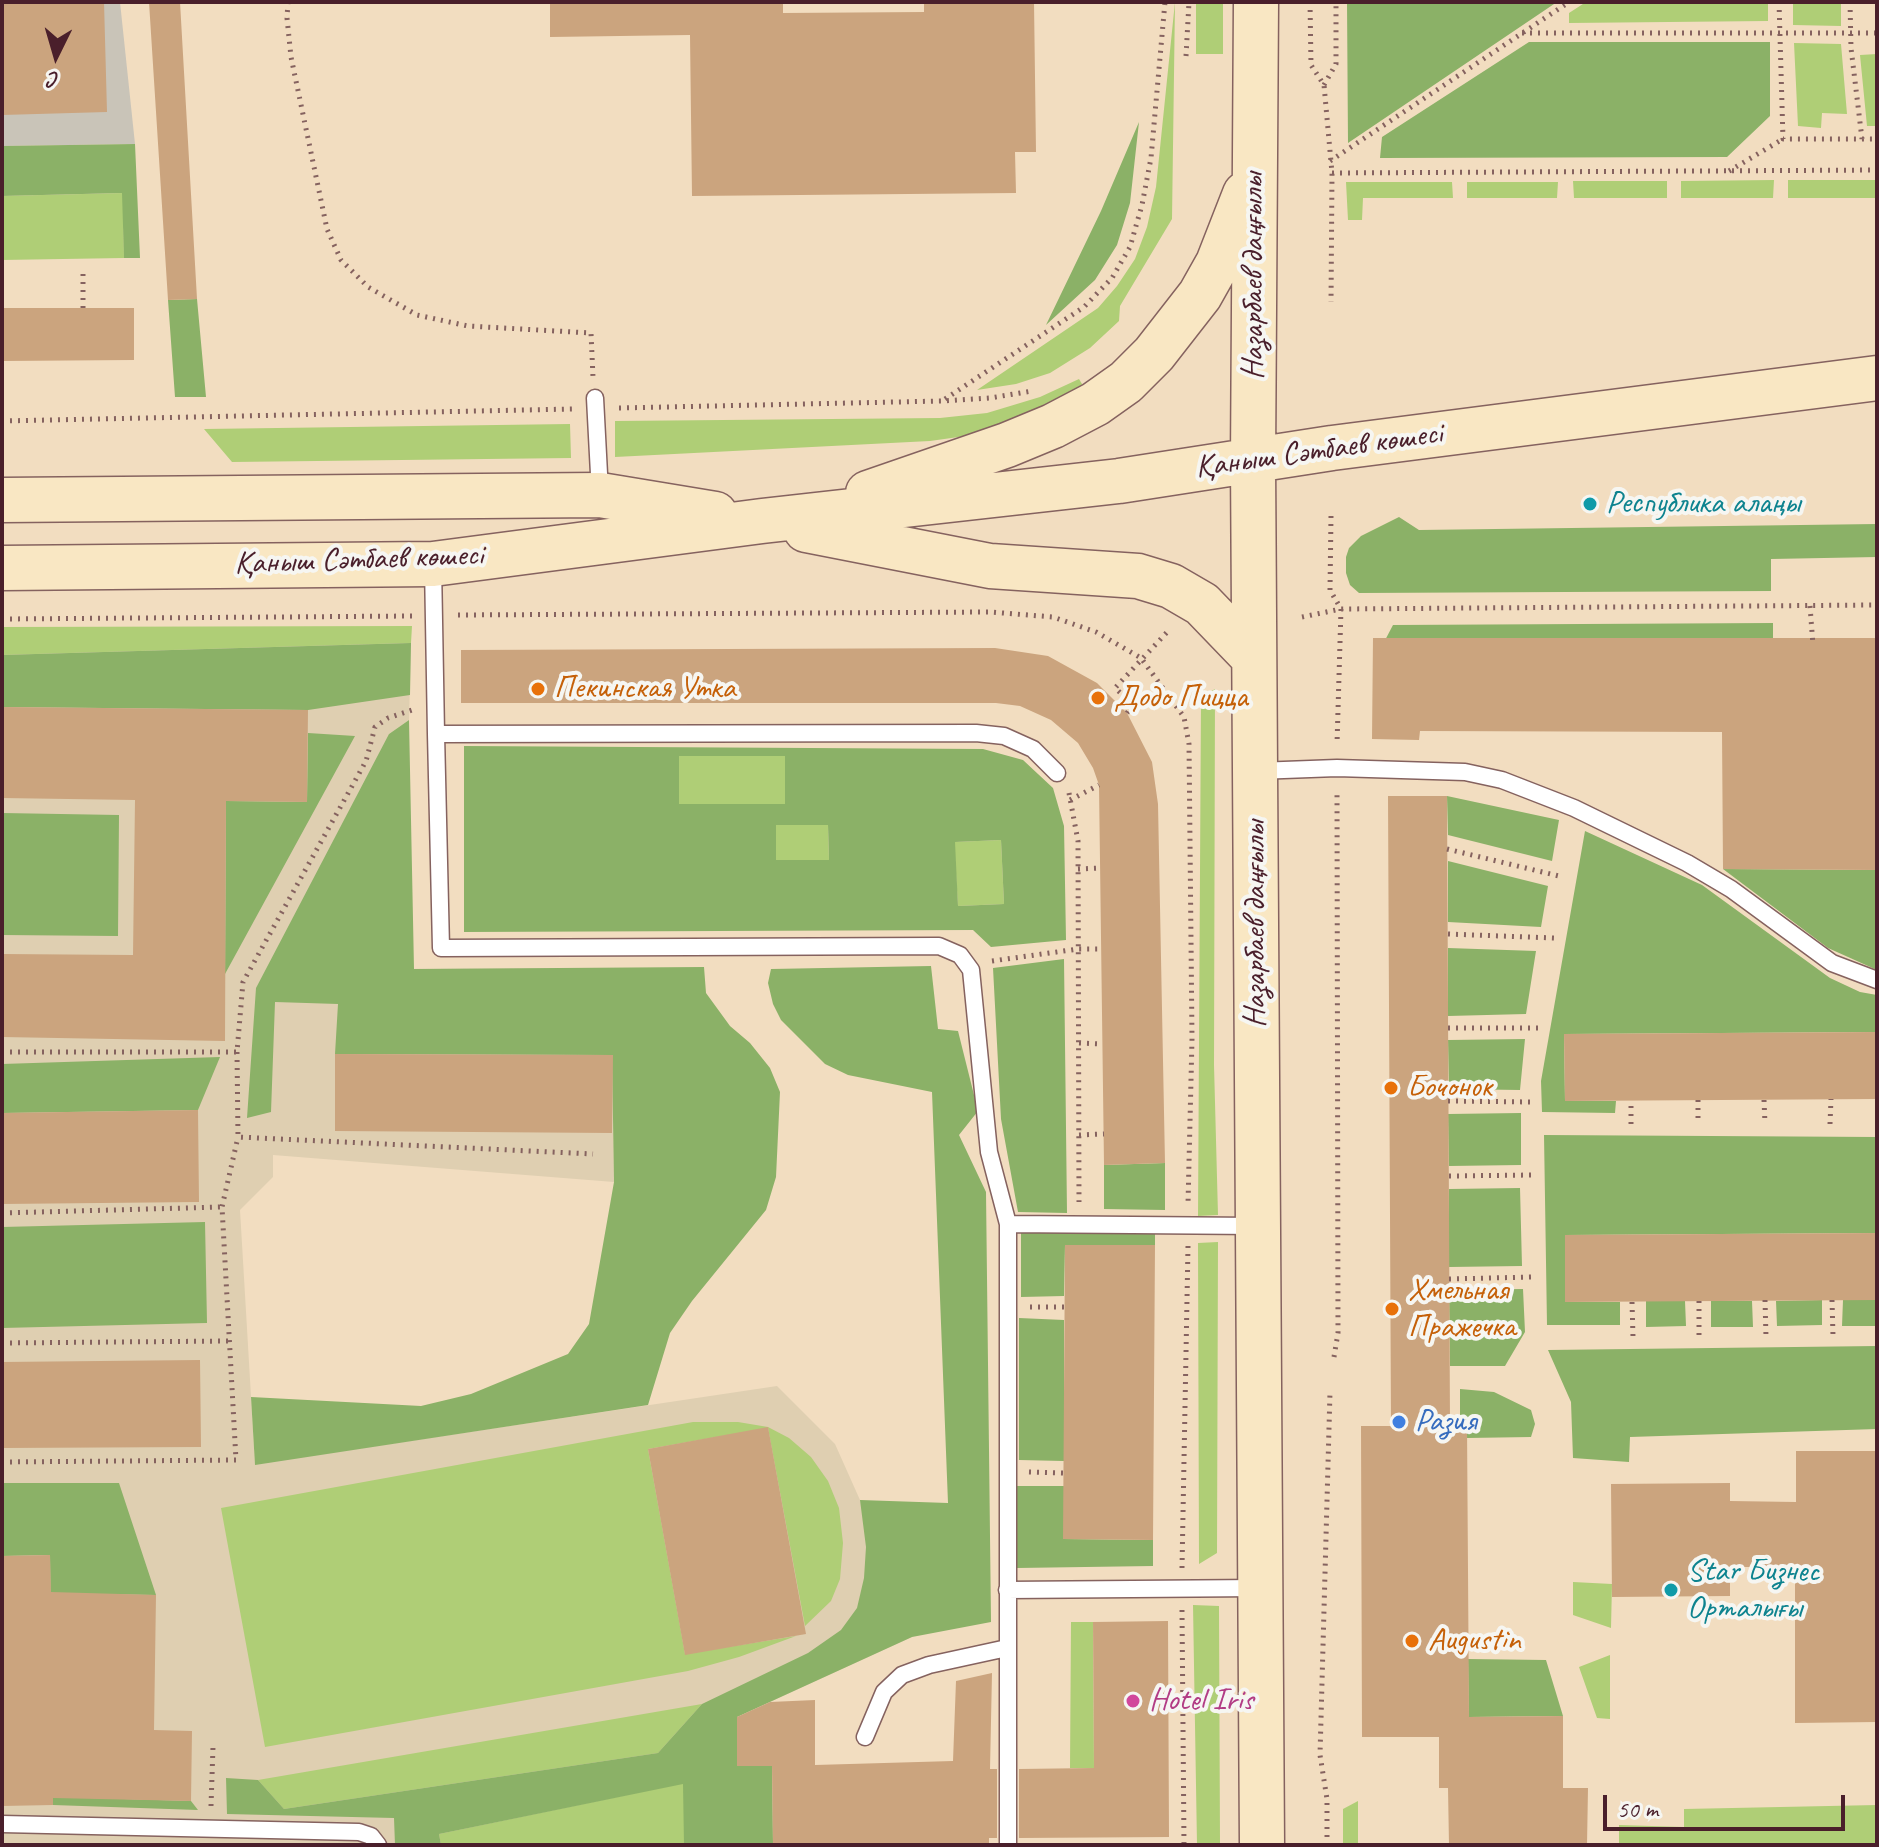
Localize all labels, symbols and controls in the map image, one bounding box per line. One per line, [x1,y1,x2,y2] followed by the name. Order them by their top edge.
[16,16,96,96] north arrow
[47,65,61,94] text: С
[1235,172,1273,380] street label: Назарбаев даңғылы
[1193,415,1445,487] street label: Қаныш Сәтбаев көшесі
[1606,485,1800,523] place label: Республика алаңы
[1581,495,1599,513] marker: Республика алаңы
[234,536,484,584] street label: Қаныш Сәтбаев көшесі
[554,670,736,708] place label: Пекинская Утка
[1114,679,1248,717] place label: Додо Пицца
[529,680,547,698] marker: Пекинская Утка
[1089,689,1107,707] marker: Додо Пицца
[1237,820,1275,1028] street label: Назарбаев даңғылы
[1407,1069,1492,1107] place label: Бочонок
[1382,1079,1400,1097] marker: Бочонок
[1408,1272,1515,1347] place label: Хмельная Пражечка
[1383,1300,1401,1318] marker: Хмельная Пражечка
[1415,1403,1476,1441] place label: Разия
[1390,1413,1408,1431] marker: Разия
[1687,1553,1819,1628] place label: Star Бизнес Орталығы
[1662,1581,1680,1599] marker: Star Бизнес Орталығы
[1428,1622,1521,1660] place label: Augustin
[1403,1632,1421,1650] marker: Augustin
[1149,1682,1254,1720] place label: Hotel Iris
[1124,1692,1142,1710] marker: Hotel Iris
[1607,1779,1849,1829] scale bar
[1617,1794,1658,1824] text: 50 m

